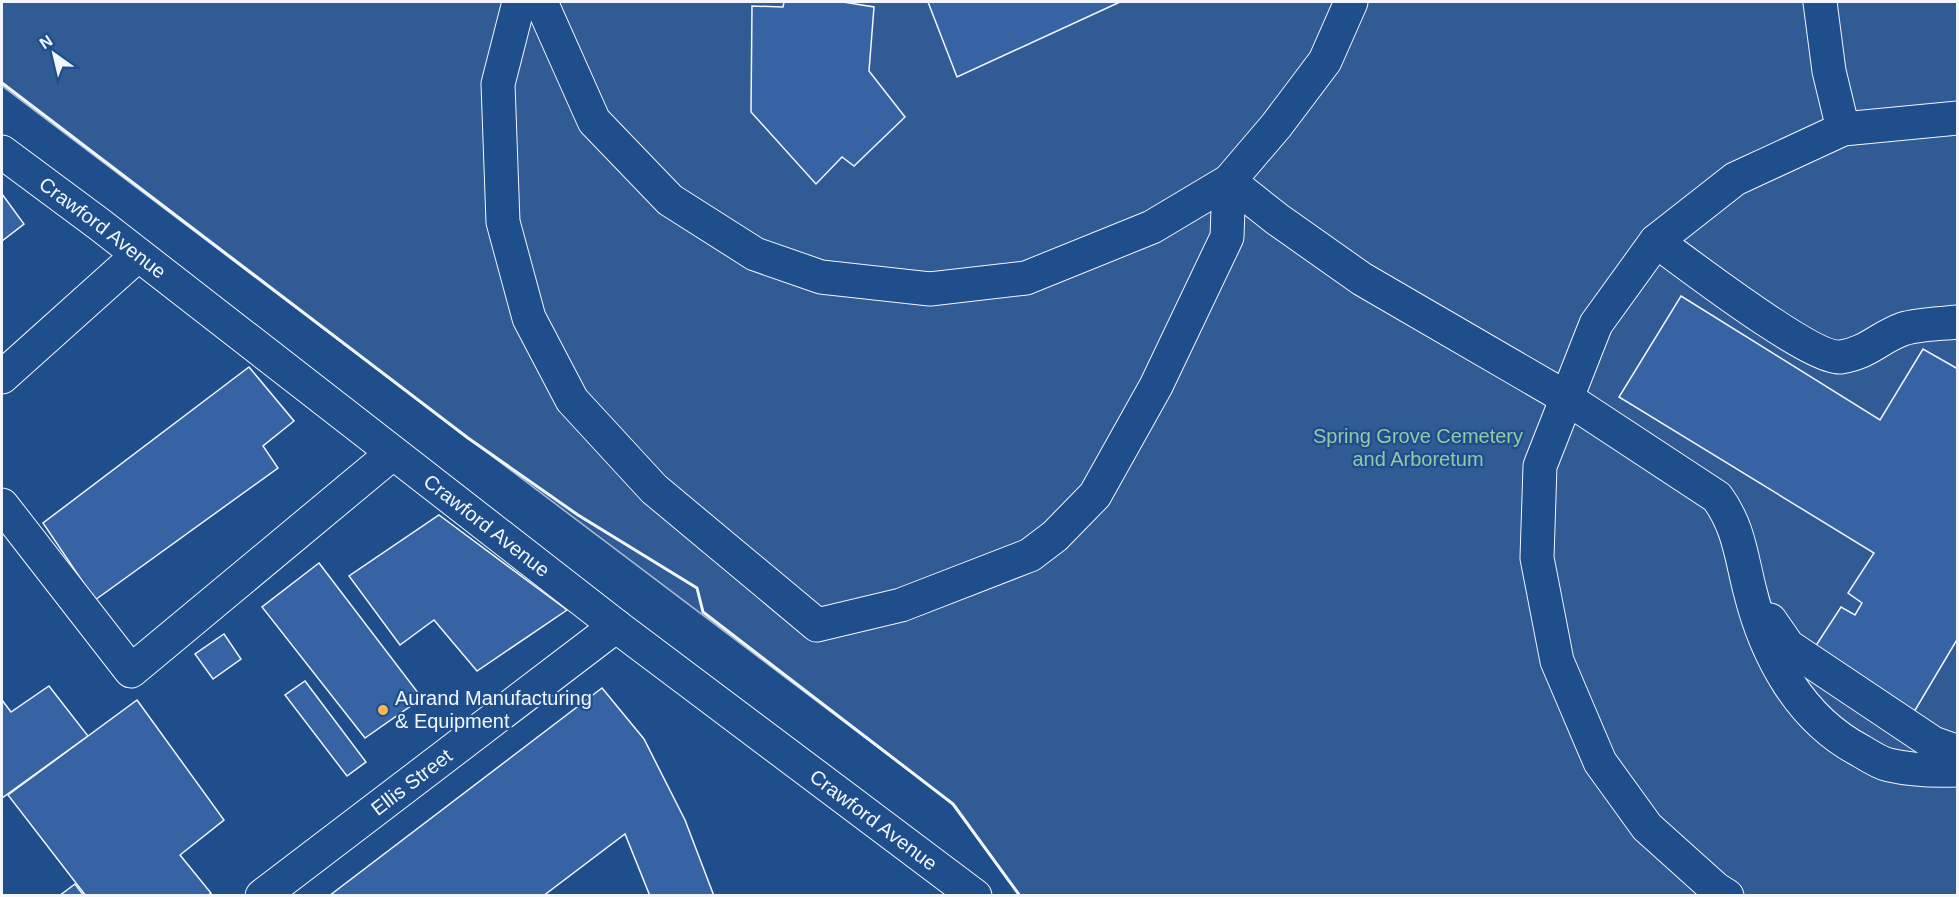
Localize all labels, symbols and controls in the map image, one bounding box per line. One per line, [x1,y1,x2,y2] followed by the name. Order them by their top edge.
[24,24,84,84] north arrow
[36,32,55,52] text: N
[35,173,170,283] street label: Crawford Avenue
[1313,425,1523,470] park label: Spring Grove Cemetery and Arboretum
[420,470,554,581] street label: Crawford Avenue
[395,687,592,732] place label: Aurand Manufacturing & Equipment
[376,703,390,717] marker: Aurand Manufacturing & Equipment
[367,744,457,820] street label: Ellis Street
[806,765,941,875] street label: Crawford Avenue

